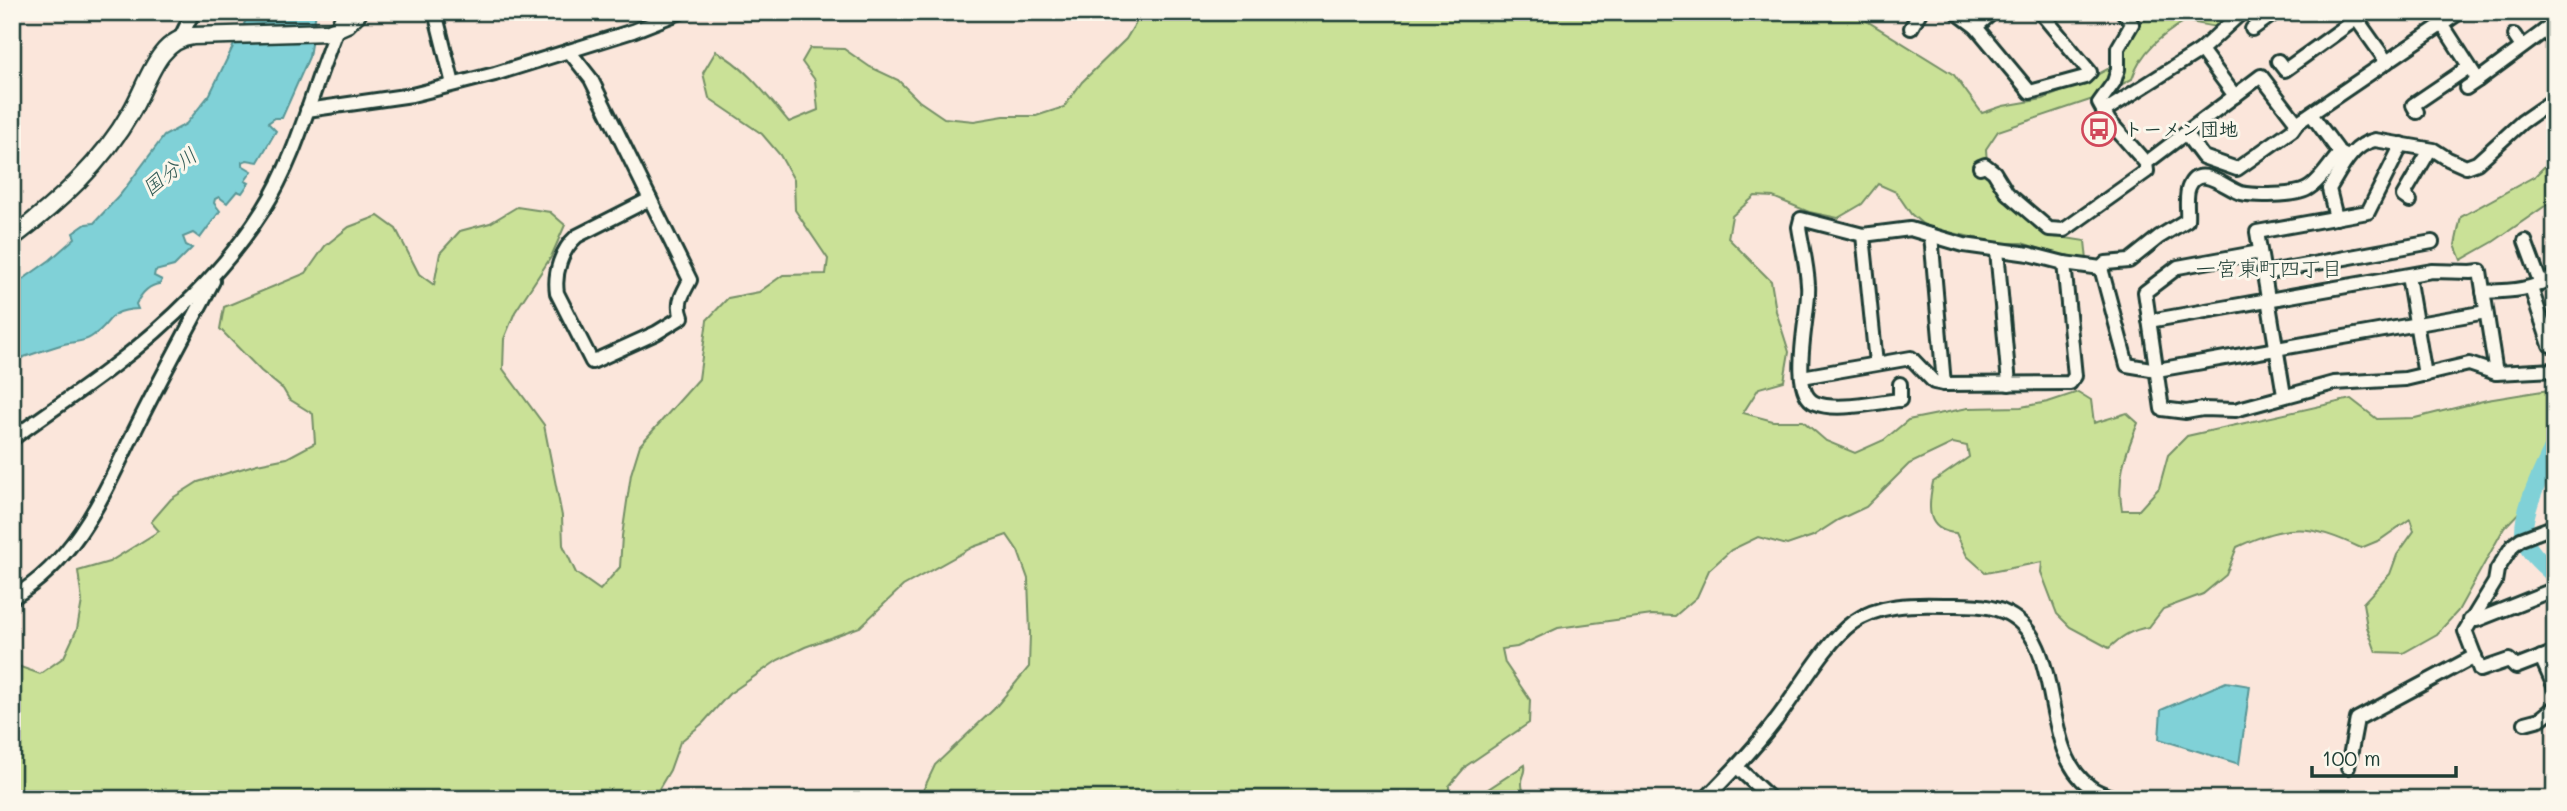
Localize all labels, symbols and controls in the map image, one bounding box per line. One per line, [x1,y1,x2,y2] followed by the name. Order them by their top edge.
[2080,110,2118,148] bus stop icon: トーメン団地
[2124,116,2238,141] place label: トーメン団地
[136,141,202,201] water label: 国分川
[2196,254,2343,281] district label: 一宮東町四丁目
[2312,734,2455,778] scale bar
[2322,744,2381,771] text: 100 m

